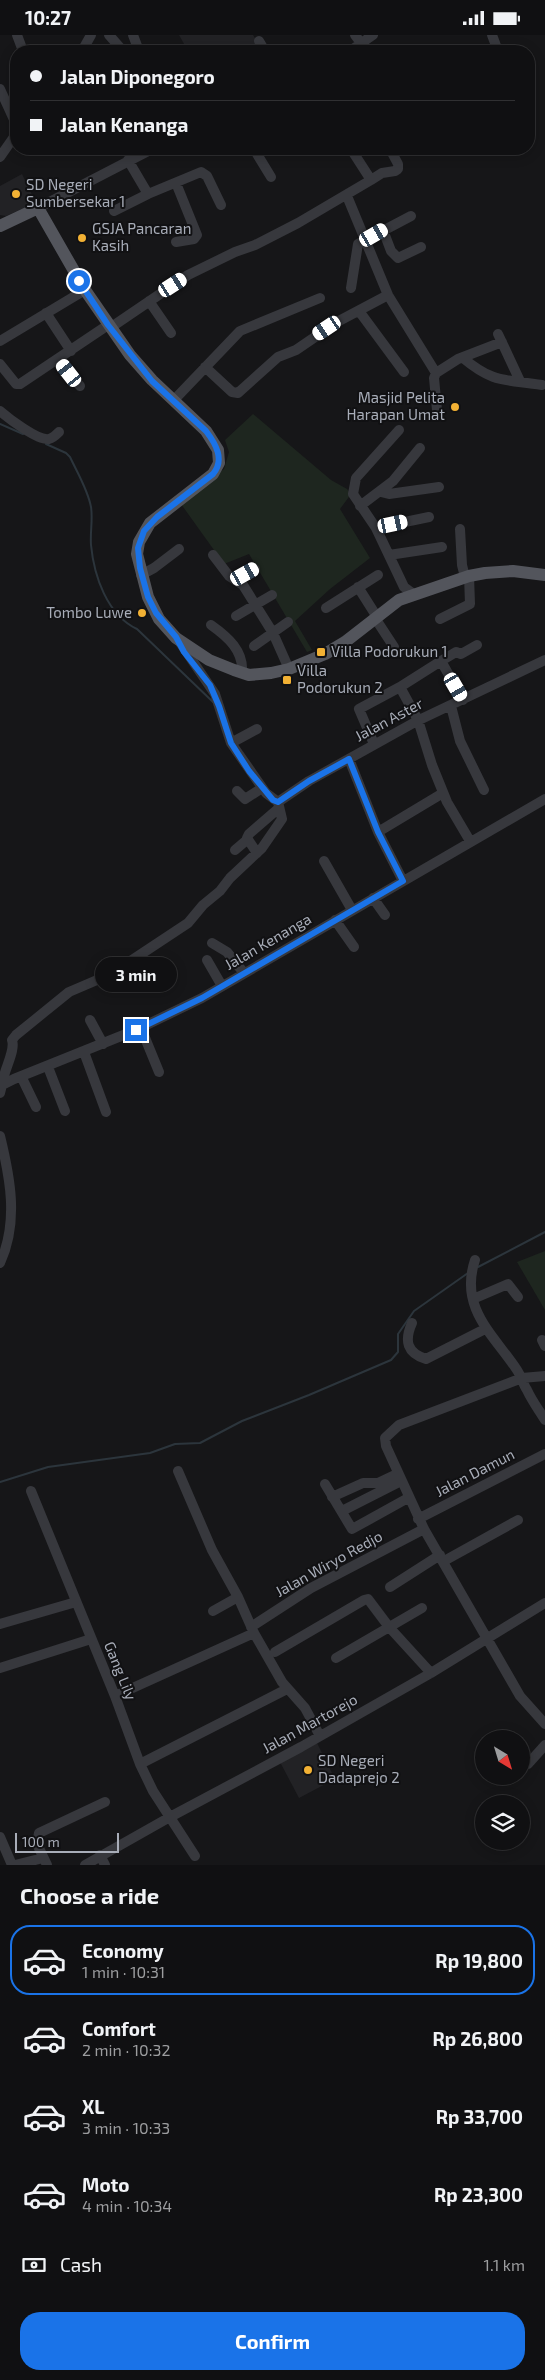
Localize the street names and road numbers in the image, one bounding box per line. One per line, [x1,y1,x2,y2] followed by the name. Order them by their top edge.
[351,694,426,745] street label: Jalan Aster
[221,909,314,973] street label: Jalan Kenanga
[432,1444,517,1500] street label: Jalan Damun
[272,1526,386,1601] street label: Jalan Wiryo Redjo
[101,1639,141,1703] street label: Gang Lily
[259,1690,361,1758] street label: Jalan Martorejo

